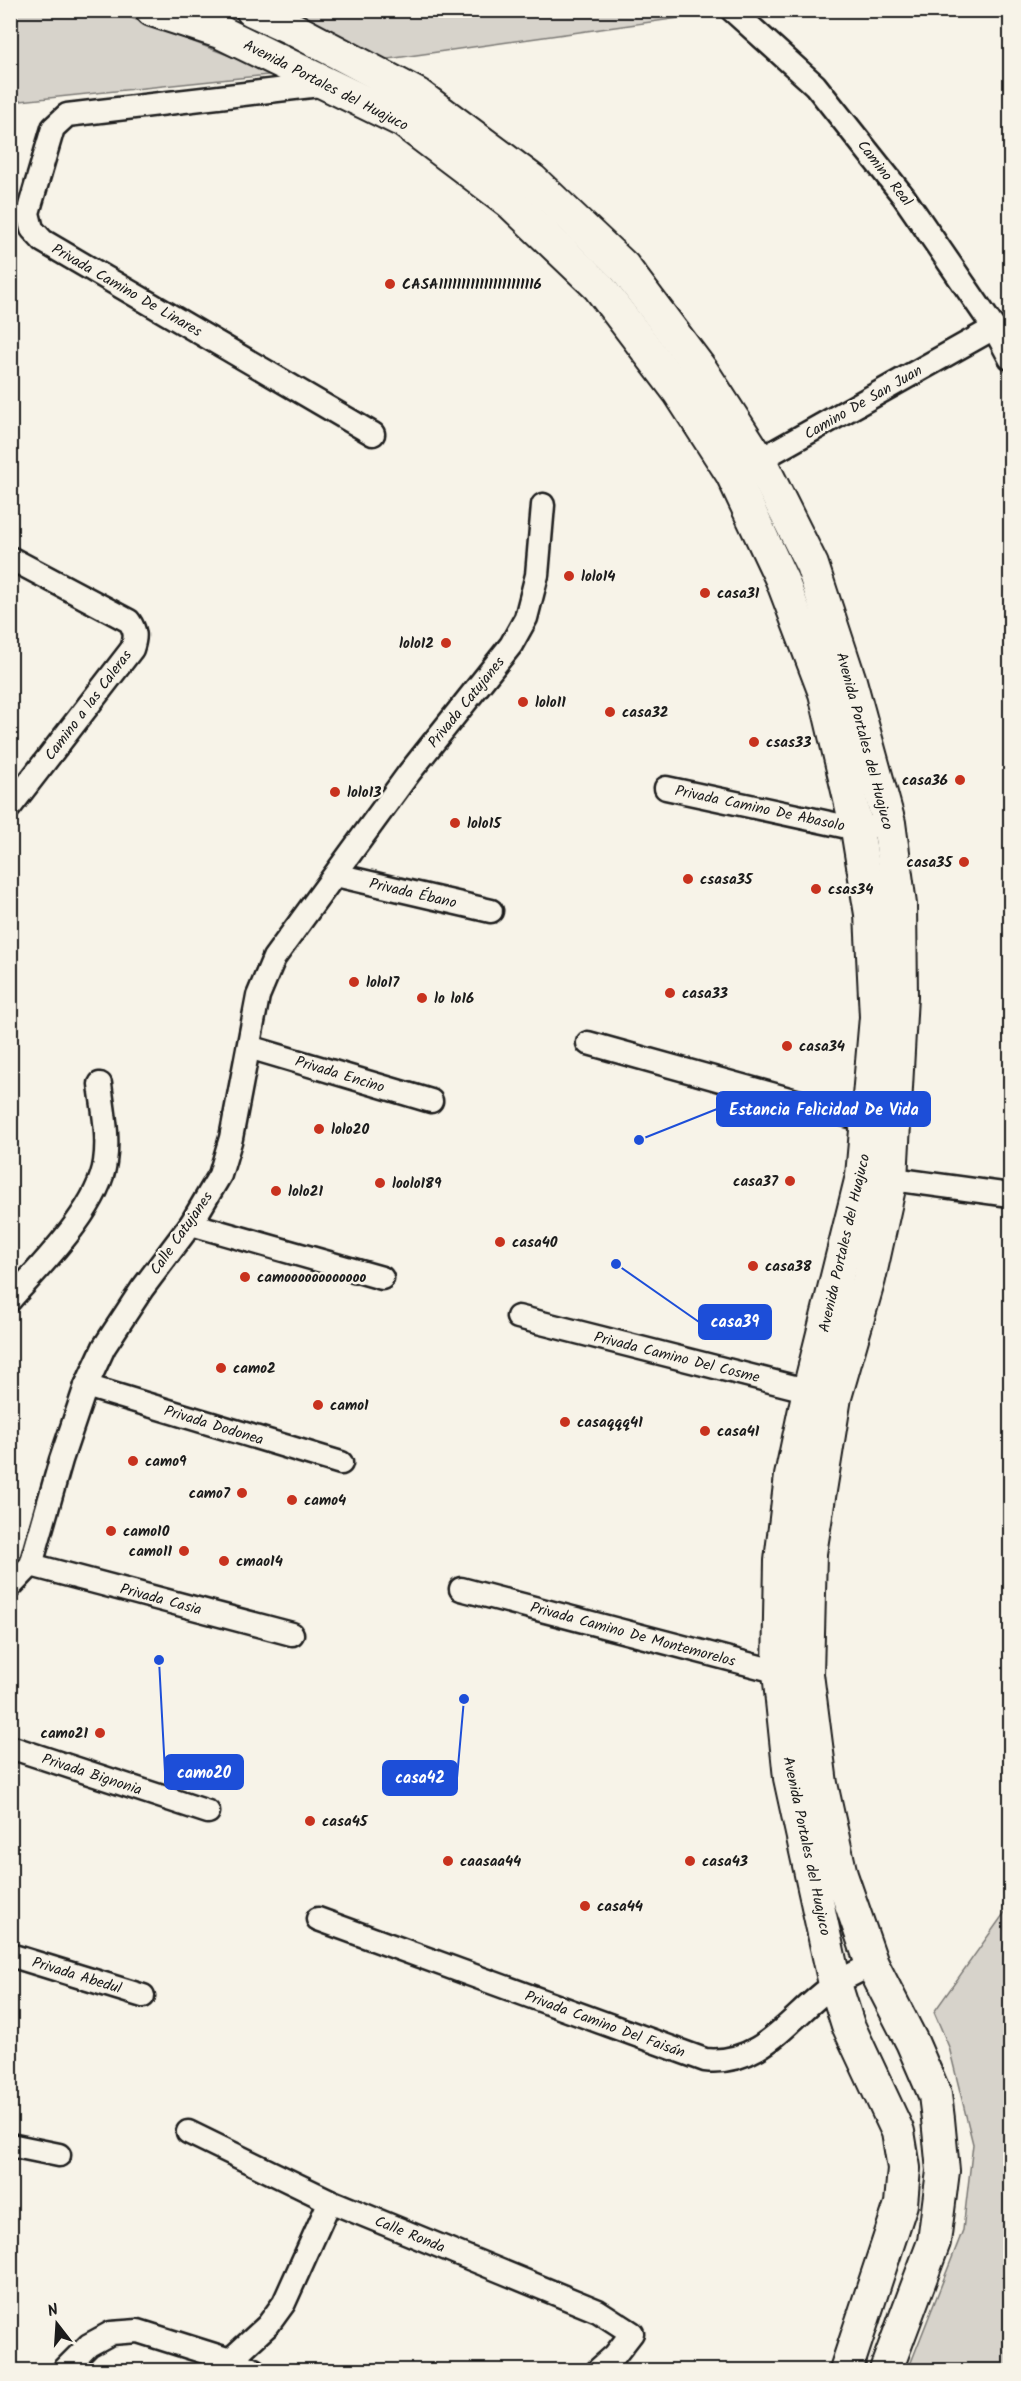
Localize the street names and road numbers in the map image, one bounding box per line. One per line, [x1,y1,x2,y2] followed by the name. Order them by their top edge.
[239,34,413,138] street label: Avenida Portales del Huajuco
[851,135,918,212] street label: Camino Real
[47,238,207,344] street label: Privada Camino De Linares
[800,359,927,447] street label: Camino De San Juan
[39,645,139,766] street label: Camino a las Caleras
[829,650,899,833] street label: Avenida Portales del Huajuco
[422,651,512,754] street label: Privada Catujanes
[673,779,847,839] street label: Privada Camino De Abasolo
[367,872,459,916] street label: Privada Ébano
[292,1050,388,1100] street label: Privada Encino
[813,1151,877,1335] street label: Avenida Portales del Huajuco
[144,1186,220,1280] street label: Calle Catujanes
[591,1326,762,1390] street label: Privada Camino Del Cosme
[161,1399,267,1453] street label: Privada Dodonea
[117,1578,204,1622] street label: Privada Casia
[527,1596,739,1674] street label: Privada Camino De Montemorelos
[38,1747,145,1802] street label: Privada Bignonia
[775,1754,837,1938] street label: Avenida Portales del Huajuco
[29,1951,125,2001] street label: Privada Abedul
[521,1985,688,2065] street label: Privada Camino Del Faisán
[371,2210,449,2260] street label: Calle Ronda

